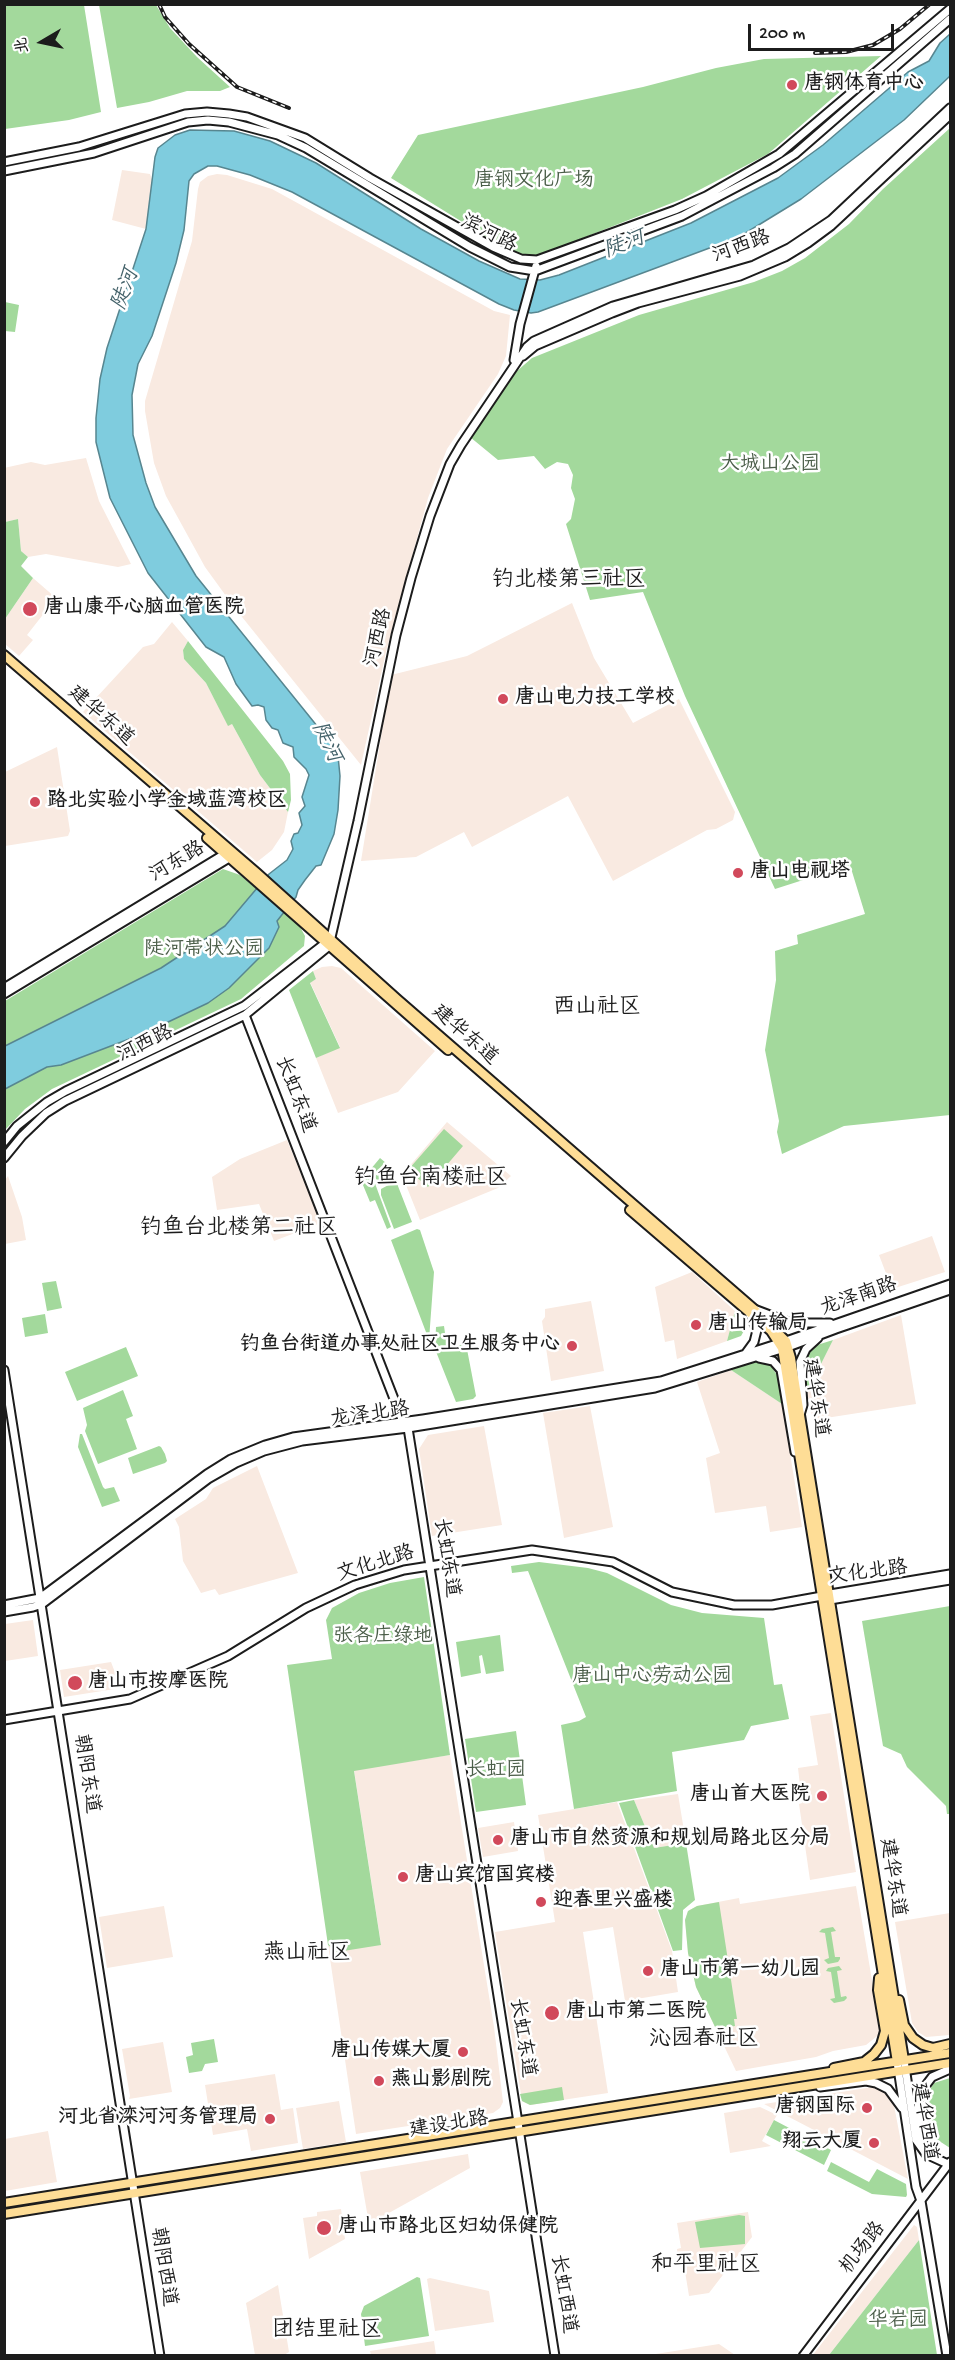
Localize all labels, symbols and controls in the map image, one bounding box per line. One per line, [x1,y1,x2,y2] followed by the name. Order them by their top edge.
[12,12,72,72] north arrow
[751,12,896,50] scale bar
[759,24,805,45] text: 200 m
[13,36,34,54] text: 北
[804,73,924,97] place label: 唐钢体育中心
[785,78,799,92] marker: 唐钢体育中心
[474,170,594,194] park label: 唐钢文化广场
[456,211,520,259] street label: 滨河路
[710,226,774,270] street label: 河西路
[601,227,649,265] water label: 陡河
[108,266,146,314] water label: 陡河
[720,454,820,478] park label: 大城山公园
[492,569,646,595] district label: 钓北楼第三社区
[44,597,244,621] place label: 唐山康平心脑血管医院
[21,600,39,618] marker: 唐山康平心脑血管医院
[362,606,398,670] street label: 河西路
[62,682,138,752] street label: 建华东道
[515,687,675,711] place label: 唐山电力技工学校
[496,692,510,706] marker: 唐山电力技工学校
[304,719,346,767] water label: 陡河
[47,790,287,814] place label: 路北实验小学金域蓝湾校区
[28,795,42,809] marker: 路北实验小学金域蓝湾校区
[146,837,210,889] street label: 河东路
[750,861,850,885] place label: 唐山电视塔
[731,866,745,880] marker: 唐山电视塔
[144,939,264,963] park label: 陡河带状公园
[553,996,641,1022] district label: 西山社区
[426,1001,502,1071] street label: 建华东道
[114,1021,178,1069] street label: 河西路
[268,1053,320,1137] street label: 长虹东道
[354,1167,508,1193] district label: 钓鱼台南楼社区
[140,1217,338,1243] district label: 钓鱼台北楼第二社区
[817,1274,901,1322] street label: 龙泽南路
[708,1313,808,1337] place label: 唐山传输局
[689,1318,703,1332] marker: 唐山传输局
[240,1334,560,1358] place label: 钓鱼台街道办事处社区卫生服务中心
[565,1339,579,1353] marker: 钓鱼台街道办事处社区卫生服务中心
[796,1357,832,1439] street label: 建华东道
[329,1399,411,1433] street label: 龙泽北路
[427,1517,463,1599] street label: 长虹东道
[334,1542,418,1588] street label: 文化北路
[827,1557,909,1591] street label: 文化北路
[333,1626,433,1650] park label: 张各庄绿地
[572,1666,732,1690] park label: 唐山中心劳动公园
[88,1671,228,1695] place label: 唐山市按摩医院
[66,1674,84,1692] marker: 唐山市按摩医院
[67,1733,103,1815] street label: 朝阳东道
[466,1760,526,1784] park label: 长虹园
[690,1784,810,1808] place label: 唐山首大医院
[815,1789,829,1803] marker: 唐山首大医院
[510,1828,830,1852] place label: 唐山市自然资源和规划局路北区分局
[491,1833,505,1847] marker: 唐山市自然资源和规划局路北区分局
[873,1837,909,1919] street label: 建华东道
[415,1865,555,1889] place label: 唐山宾馆国宾楼
[396,1870,410,1884] marker: 唐山宾馆国宾楼
[553,1890,673,1914] place label: 迎春里兴盛楼
[534,1895,548,1909] marker: 迎春里兴盛楼
[263,1942,351,1968] district label: 燕山社区
[660,1959,820,1983] place label: 唐山市第一幼儿园
[641,1964,655,1978] marker: 唐山市第一幼儿园
[503,1997,539,2079] street label: 长虹东道
[566,2001,706,2025] place label: 唐山市第二医院
[543,2004,561,2022] marker: 唐山市第二医院
[649,2028,759,2054] district label: 沁园春社区
[331,2040,451,2064] place label: 唐山传媒大厦
[456,2045,470,2059] marker: 唐山传媒大厦
[391,2069,491,2093] place label: 燕山影剧院
[372,2074,386,2088] marker: 燕山影剧院
[905,2081,941,2163] street label: 建华西道
[775,2096,855,2120] place label: 唐钢国际
[860,2101,874,2115] marker: 唐钢国际
[58,2107,258,2131] place label: 河北省滦河河务管理局
[408,2108,490,2144] street label: 建设北路
[263,2112,277,2126] marker: 河北省滦河河务管理局
[782,2131,862,2155] place label: 翔云大厦
[867,2136,881,2150] marker: 翔云大厦
[338,2216,558,2240] place label: 唐山市路北区妇幼保健院
[836,2218,892,2280] street label: 机场路
[315,2219,333,2237] marker: 唐山市路北区妇幼保健院
[144,2226,180,2308] street label: 朝阳西道
[544,2253,580,2335] street label: 长虹西道
[651,2254,761,2280] district label: 和平里社区
[868,2310,928,2334] park label: 华岩园
[272,2319,382,2345] district label: 团结里社区

